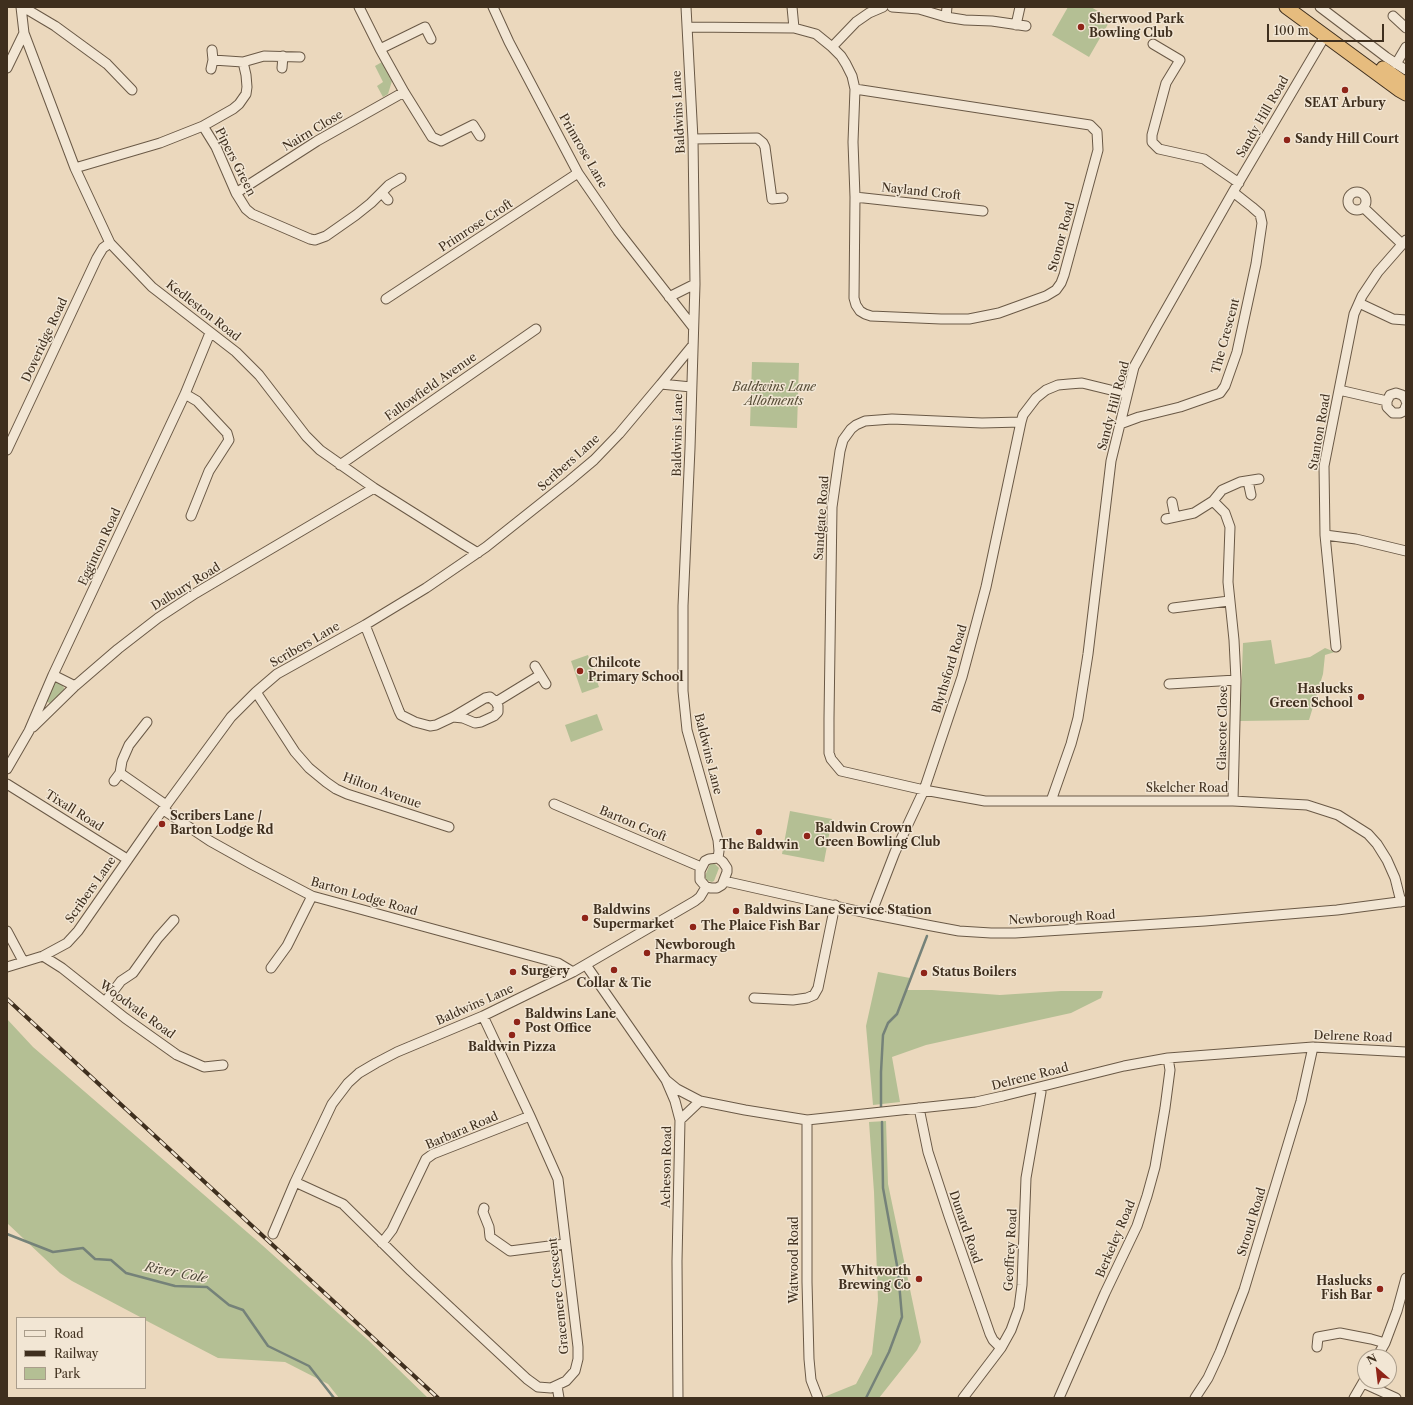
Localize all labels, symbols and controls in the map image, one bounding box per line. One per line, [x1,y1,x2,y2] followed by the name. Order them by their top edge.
[1089,13,1184,41] place label: Sherwood Park Bowling Club
[1269,16,1386,42] scale bar
[1076,22,1086,32] marker: Sherwood Park Bowling Club
[1274,23,1309,38] text: 100 m
[670,70,688,154] street label: Baldwins Lane
[1234,74,1292,160] street label: Sandy Hill Road
[1340,85,1350,95] marker: SEAT Arbury
[1304,97,1386,111] place label: SEAT Arbury
[280,107,346,155] street label: Nairn Close
[556,111,610,191] street label: Primrose Lane
[212,125,258,199] street label: Pipers Green
[1295,133,1399,147] place label: Sandy Hill Court
[1282,135,1292,145] marker: Sandy Hill Court
[881,181,961,203] street label: Nayland Croft
[436,197,516,255] street label: Primrose Croft
[1046,201,1078,273] street label: Stonor Road
[163,277,243,345] street label: Kedleston Road
[19,295,71,385] street label: Doveridge Road
[1209,297,1243,375] street label: The Crescent
[382,350,480,424] street label: Fallowfield Avenue
[1095,360,1133,452] street label: Sandy Hill Road
[732,381,816,409] park label: Baldwins Lane Allotments
[670,393,686,477] street label: Baldwins Lane
[1306,393,1334,471] street label: Stanton Road
[535,432,603,494] street label: Scribers Lane
[812,475,832,561] street label: Sandgate Road
[76,506,124,588] street label: Egginton Road
[149,560,223,614] street label: Dalbury Road
[268,619,342,671] street label: Scribers Lane
[930,623,970,715] street label: Blythsford Road
[588,657,684,685] place label: Chilcote Primary School
[575,666,585,676] marker: Chilcote Primary School
[1270,683,1353,711] place label: Haslucks Green School
[1215,686,1231,770] street label: Glascote Close
[1356,692,1366,702] marker: Haslucks Green School
[691,712,725,796] street label: Baldwins Lane
[341,770,423,812] street label: Hilton Avenue
[1146,782,1228,796] street label: Skelcher Road
[42,787,106,835] street label: Tixall Road
[597,803,669,845] street label: Barton Croft
[170,810,274,838] place label: Scribers Lane / Barton Lodge Rd
[157,819,167,829] marker: Scribers Lane / Barton Lodge Rd
[815,822,940,850] place label: Baldwin Crown Green Bowling Club
[754,827,764,837] marker: The Baldwin
[802,831,812,841] marker: Baldwin Crown Green Bowling Club
[719,839,799,853] place label: The Baldwin
[63,854,119,926] street label: Scribers Lane
[309,875,419,919] street label: Barton Lodge Road
[593,904,674,932] place label: Baldwins Supermarket
[744,904,932,918] place label: Baldwins Lane Service Station
[731,906,741,916] marker: Baldwins Lane Service Station
[1008,908,1116,928] street label: Newborough Road
[580,913,590,923] marker: Baldwins Supermarket
[701,920,820,934] place label: The Plaice Fish Bar
[688,922,698,932] marker: The Plaice Fish Bar
[655,939,735,967] place label: Newborough Pharmacy
[642,948,652,958] marker: Newborough Pharmacy
[521,965,570,979] place label: Surgery
[609,965,619,975] marker: Collar & Tie
[932,966,1016,980] place label: Status Boilers
[508,967,518,977] marker: Surgery
[919,968,929,978] marker: Status Boilers
[577,977,651,991] place label: Collar & Tie
[96,978,178,1042] street label: Woodvale Road
[434,981,516,1029] street label: Baldwins Lane
[525,1008,616,1036] place label: Baldwins Lane Post Office
[512,1017,522,1027] marker: Baldwins Lane Post Office
[1313,1028,1393,1046] street label: Delrene Road
[507,1030,517,1040] marker: Baldwin Pizza
[468,1041,556,1055] place label: Baldwin Pizza
[990,1060,1070,1094] street label: Delrene Road
[423,1109,501,1153] street label: Barbara Road
[659,1126,675,1208] street label: Acheson Road
[1235,1186,1269,1258] street label: Stroud Road
[946,1189,984,1265] street label: Dunard Road
[1093,1198,1139,1280] street label: Berkeley Road
[1002,1208,1020,1292] street label: Geoffrey Road
[788,1216,802,1304] street label: Watwood Road
[546,1237,572,1355] street label: Gracemere Crescent
[143,1259,209,1287] water label: River Cole
[838,1265,911,1293] place label: Whitworth Brewing Co
[914,1274,924,1284] marker: Whitworth Brewing Co
[1316,1275,1372,1303] place label: Haslucks Fish Bar
[1375,1284,1385,1294] marker: Haslucks Fish Bar
[16,1317,146,1389] legend
[54,1326,84,1341] text: Road
[54,1346,99,1361] text: Railway
[1357,1349,1397,1389] north arrow
[1364,1351,1379,1368] text: N
[54,1366,80,1381] text: Park

